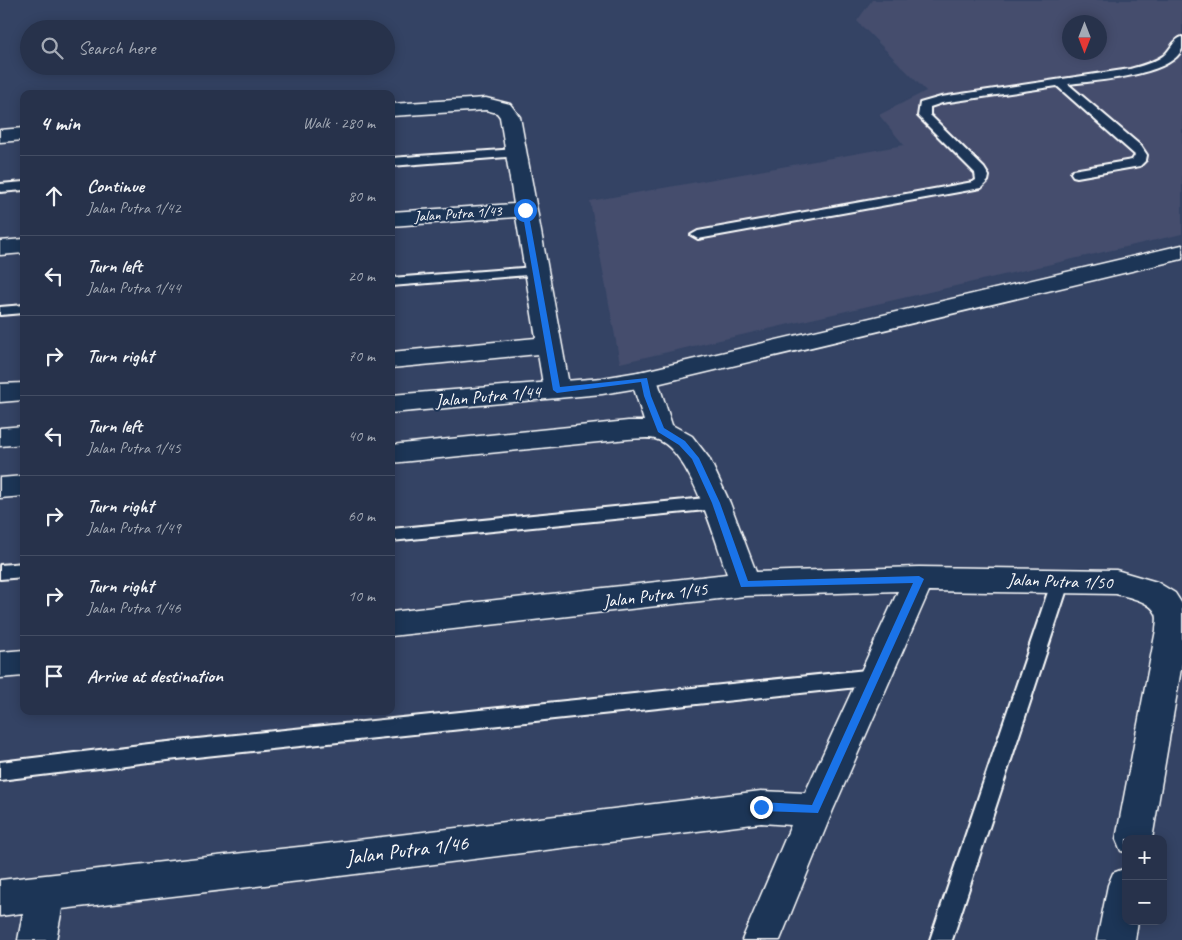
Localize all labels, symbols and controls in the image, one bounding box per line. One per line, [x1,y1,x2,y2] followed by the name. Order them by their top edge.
[1062,15,1107,60] north arrow
[20,20,395,75] search box
[38,34,66,62] icon: search
[78,36,155,60] text: Search here
[40,110,80,136] text: 4 min
[303,113,375,133] text: Walk · 280 m
[87,174,144,198] text: Continue
[40,182,68,210] icon: ahead
[348,186,375,206] text: 80 m
[87,198,181,218] text: Jalan Putra 1/42
[514,199,537,222] route start
[413,201,504,227] street label: Jalan Putra 1/43
[87,254,142,278] text: Turn left
[40,262,68,290] icon: left
[348,266,375,286] text: 20 m
[87,278,181,298] text: Jalan Putra 1/44
[40,342,68,370] icon: right
[87,344,154,368] text: Turn right
[348,346,375,366] text: 70 m
[434,380,543,412] street label: Jalan Putra 1/44
[87,414,142,438] text: Turn left
[40,422,68,450] icon: left
[348,426,375,446] text: 40 m
[87,438,181,458] text: Jalan Putra 1/45
[87,494,154,518] text: Turn right
[40,502,68,530] icon: right
[348,506,375,526] text: 60 m
[87,518,181,538] text: Jalan Putra 1/49
[1006,568,1115,594] street label: Jalan Putra 1/50
[87,574,154,598] text: Turn right
[600,578,710,612] street label: Jalan Putra 1/45
[40,582,68,610] icon: right
[348,586,375,606] text: 10 m
[87,598,181,618] text: Jalan Putra 1/46
[40,662,68,690] icon: arrive
[87,664,223,688] text: Arrive at destination
[750,796,773,819] route end
[343,830,470,871] street label: Jalan Putra 1/46
[1122,835,1167,925] map controls
[1122,835,1167,880] button: +
[1122,880,1167,925] button: −

